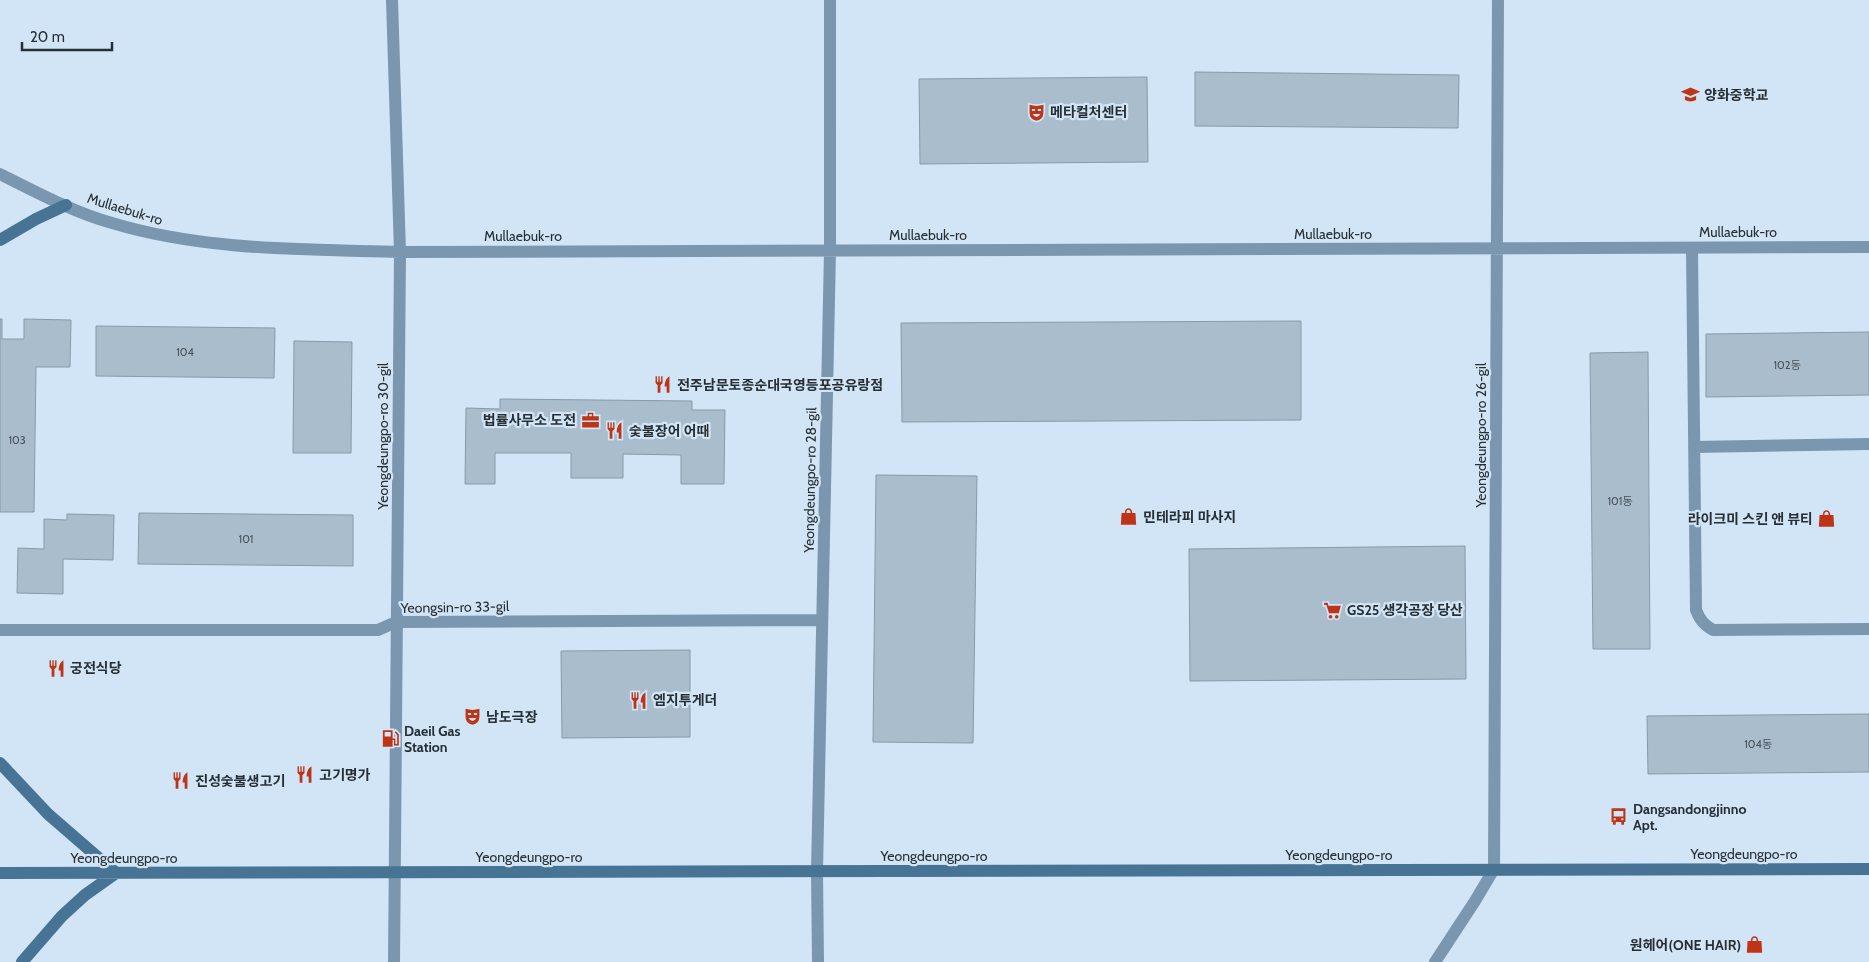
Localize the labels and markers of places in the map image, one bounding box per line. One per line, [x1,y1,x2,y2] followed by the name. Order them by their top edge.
[1680,85,1700,105] school or university icon: 양화중학교
[1704,86,1769,104] place label: 양화중학교
[1026,102,1046,122] theatre icon: 메타컬처센터
[1050,103,1127,121] place label: 메타컬처센터
[653,375,673,395] restaurant icon: 전주남문토종순대국영등포공유랑점
[677,376,883,394] place label: 전주남문토종순대국영등포공유랑점
[580,410,600,430] office icon: 법률사무소 도전
[483,411,576,429] place label: 법률사무소 도전
[605,421,625,441] restaurant icon: 숯불장어 어때
[629,422,709,440] place label: 숯불장어 어때
[1119,507,1139,527] shop icon: 민테라피 마사지
[1143,508,1236,526] place label: 민테라피 마사지
[1817,509,1837,529] shop icon: 라이크미 스킨 앤 뷰티
[1688,510,1813,528] place label: 라이크미 스킨 앤 뷰티
[1323,600,1343,620] supermarket icon: GS25 생각공장 당산
[1347,601,1463,619] place label: GS25 생각공장 당산
[46,658,66,678] restaurant icon: 궁전식당
[70,659,122,677] place label: 궁전식당
[629,690,649,710] restaurant icon: 엠지투게더
[653,691,717,709] place label: 엠지투게더
[462,707,482,727] theatre icon: 남도극장
[486,708,538,726] place label: 남도극장
[404,722,461,756] place label: Daeil Gas Station
[380,729,400,749] fuel station icon: Daeil Gas Station
[295,765,315,785] restaurant icon: 고기명가
[319,766,371,784] place label: 고기명가
[171,771,191,791] restaurant icon: 진성숯불생고기
[195,772,285,790] place label: 진성숯불생고기
[1633,800,1747,834] place label: Dangsandongjinno Apt.
[1609,807,1629,827] bus stop icon: Dangsandongjinno Apt.
[1745,935,1765,955] shop icon: 원헤어(ONE HAIR)
[1630,936,1741,954] place label: 원헤어(ONE HAIR)

